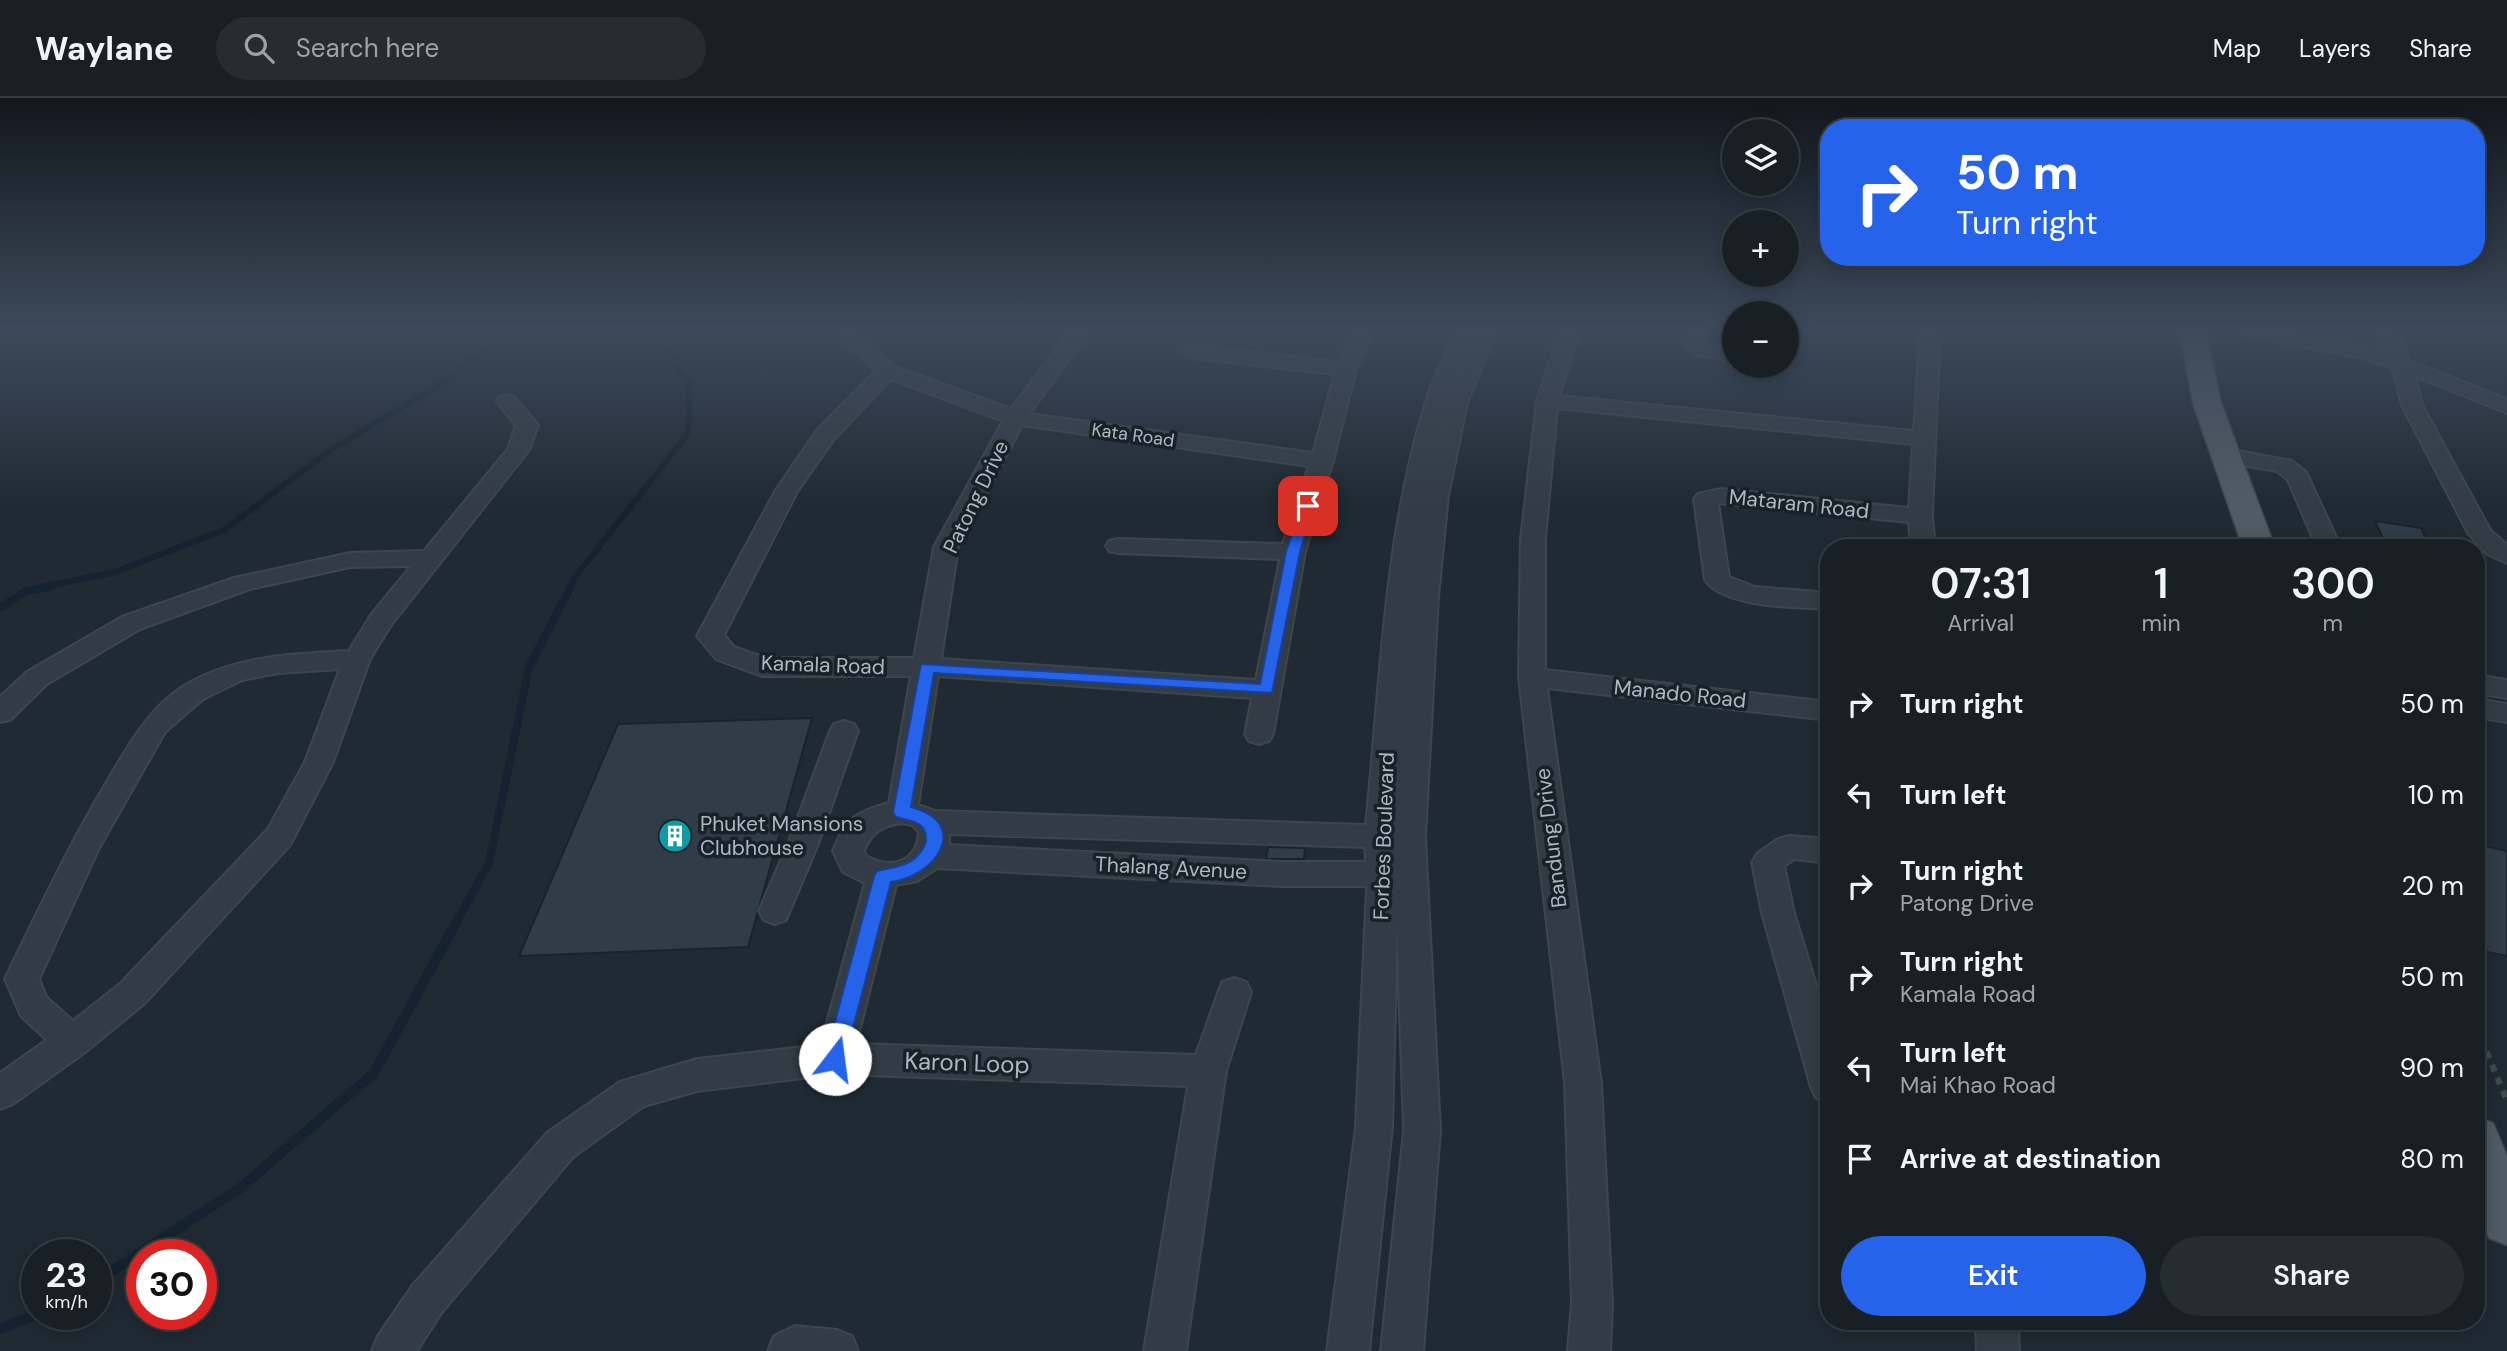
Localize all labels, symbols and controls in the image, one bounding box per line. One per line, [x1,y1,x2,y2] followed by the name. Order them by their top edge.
[216,17,706,80] search box
[35,27,174,70] text: Waylane
[240,29,278,67] icon: search
[296,31,439,65] text: Search here
[2213,33,2261,64] text: Map
[2299,33,2371,64] text: Layers
[2409,33,2472,64] text: Share
[1722,119,1799,378] map controls
[1722,119,1799,196] button: layers
[1956,140,2079,204] text: 50 m
[1841,147,1932,238] icon: right
[1956,202,2098,244] text: Turn right
[1722,210,1799,287] button: +
[1722,301,1799,378] button: −
[1090,417,1176,453] street label: Kata Road
[937,436,1015,558] street label: Patong Drive
[1278,476,1338,536] pin
[1728,483,1870,525] street label: Mataram Road
[1289,487,1327,525] icon: arrive
[1930,556,2031,611] text: 07:31
[2154,556,2168,611] text: 1
[2291,556,2375,611] text: 300
[1947,608,2014,638] text: Arrival
[2141,608,2181,638] text: min
[2323,608,2343,638] text: m
[761,649,885,681] street label: Kamala Road
[1613,673,1747,715] street label: Manado Road
[1841,685,1879,723] icon: right
[1900,687,2024,721] text: Turn right
[2400,687,2464,721] text: 50 m
[1367,752,1401,920] street label: Forbes Boulevard
[1529,767,1573,909] street label: Bandung Drive
[1841,776,1879,814] icon: left
[1900,778,2007,812] text: Turn left
[2408,778,2464,812] text: 10 m
[700,810,863,862] place label: Phuket Mansions Clubhouse
[656,817,694,855] building icon: Phuket Mansions Clubhouse
[1094,850,1248,886] street label: Thalang Avenue
[1900,854,2024,888] text: Turn right
[1841,867,1879,905] icon: right
[2401,869,2464,903] text: 20 m
[1900,888,2034,918] text: Patong Drive
[1900,945,2024,979] text: Turn right
[1841,958,1879,996] icon: right
[2400,960,2464,994] text: 50 m
[1900,979,2036,1009] text: Kamala Road
[798,1022,872,1096] position arrow
[1900,1036,2007,1070] text: Turn left
[904,1045,1030,1080] street label: Karon Loop
[1841,1049,1879,1087] icon: left
[2400,1051,2464,1085] text: 90 m
[1900,1070,2056,1100] text: Mai Khao Road
[1841,1140,1879,1178] icon: arrive
[1900,1142,2161,1176] text: Arrive at destination
[2400,1142,2464,1176] text: 80 m
[1841,1236,2146,1316] button: Exit
[2160,1236,2464,1316] button: Share
[126,1239,217,1330] speed limit sign: 30
[46,1252,87,1298] text: 23
[45,1290,88,1314] text: km/h

